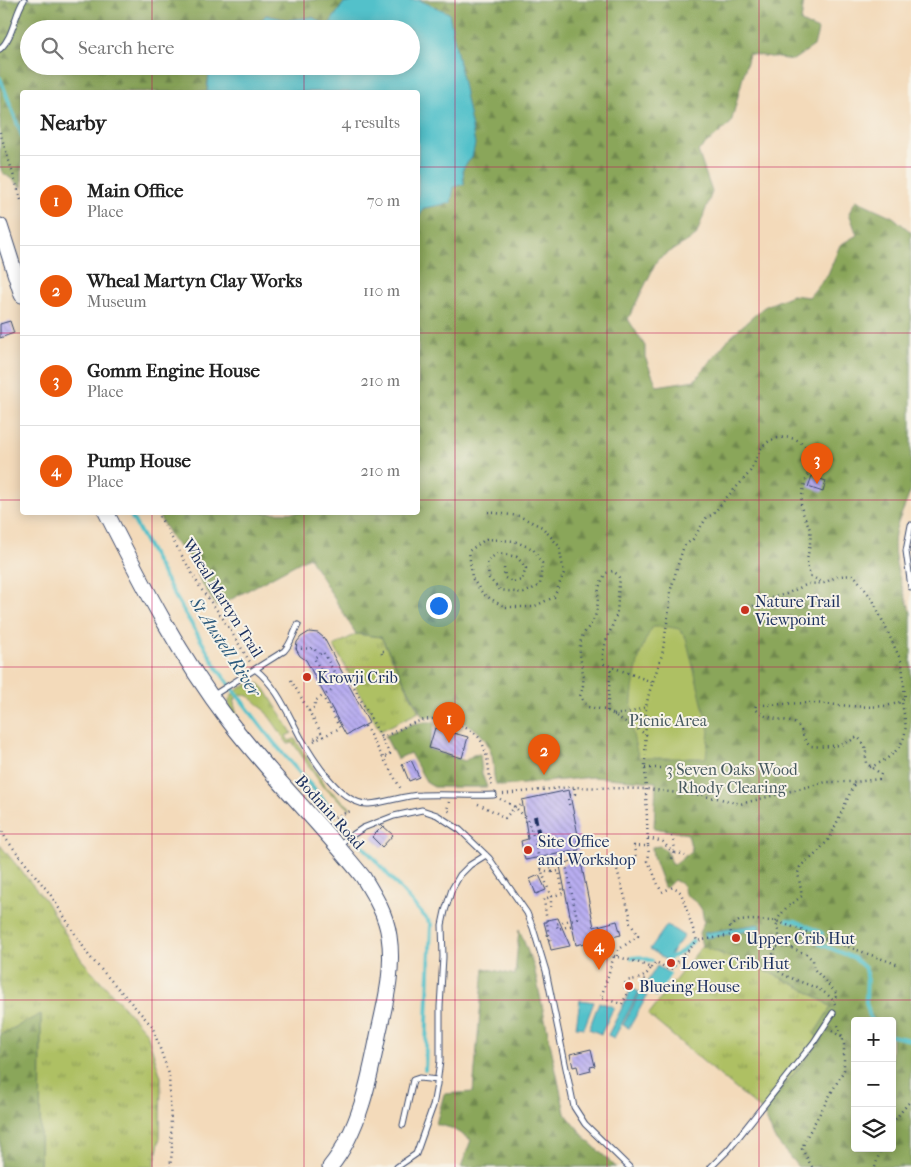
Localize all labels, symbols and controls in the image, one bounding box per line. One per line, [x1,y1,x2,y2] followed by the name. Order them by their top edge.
[20,20,420,75] search box
[38,34,66,62] icon: search
[78,37,174,59] text: Search here
[40,111,106,135] text: Nearby
[342,113,400,132] text: 4 results
[87,180,183,202] text: Main Office
[53,191,59,210] text: 1
[367,191,400,210] text: 70 m
[87,202,123,221] text: Place
[87,270,302,292] text: Wheal Martyn Clay Works
[52,281,60,300] text: 2
[363,281,400,300] text: 110 m
[87,292,147,311] text: Museum
[87,360,260,382] text: Gomm Engine House
[53,371,59,390] text: 3
[361,371,400,390] text: 210 m
[87,382,123,401] text: Place
[801,443,833,484] pin: 3
[87,450,191,472] text: Pump House
[51,461,61,480] text: 4
[361,461,400,480] text: 210 m
[87,472,123,491] text: Place
[178,534,268,661] street label: Wheal Martyn Trail
[184,592,266,702] water label: St Austell River
[754,592,841,629] place label: Nature Trail Viewpoint
[426,593,452,619] your location
[739,604,751,616] marker: Nature Trail Viewpoint
[317,668,398,687] place label: Krowji Crib
[301,671,313,683] marker: Krowji Crib
[433,702,465,743] pin: 1
[629,711,708,730] park label: Picnic Area
[528,734,560,775] pin: 2
[666,760,798,797] park label: 3 Seven Oaks Wood Rhody Clearing
[292,771,369,853] street label: Bodmin Road
[538,832,636,869] place label: Site Office and Workshop
[522,844,534,856] marker: Site Office and Workshop
[583,929,615,970] pin: 4
[746,929,855,948] place label: Upper Crib Hut
[730,932,742,944] marker: Upper Crib Hut
[681,954,790,973] place label: Lower Crib Hut
[665,957,677,969] marker: Lower Crib Hut
[639,977,740,996] place label: Blueing House
[623,980,635,992] marker: Blueing House
[851,1017,896,1152] map controls
[851,1017,896,1062] button: +
[851,1062,896,1107] button: −
[851,1107,896,1152] button: layers

